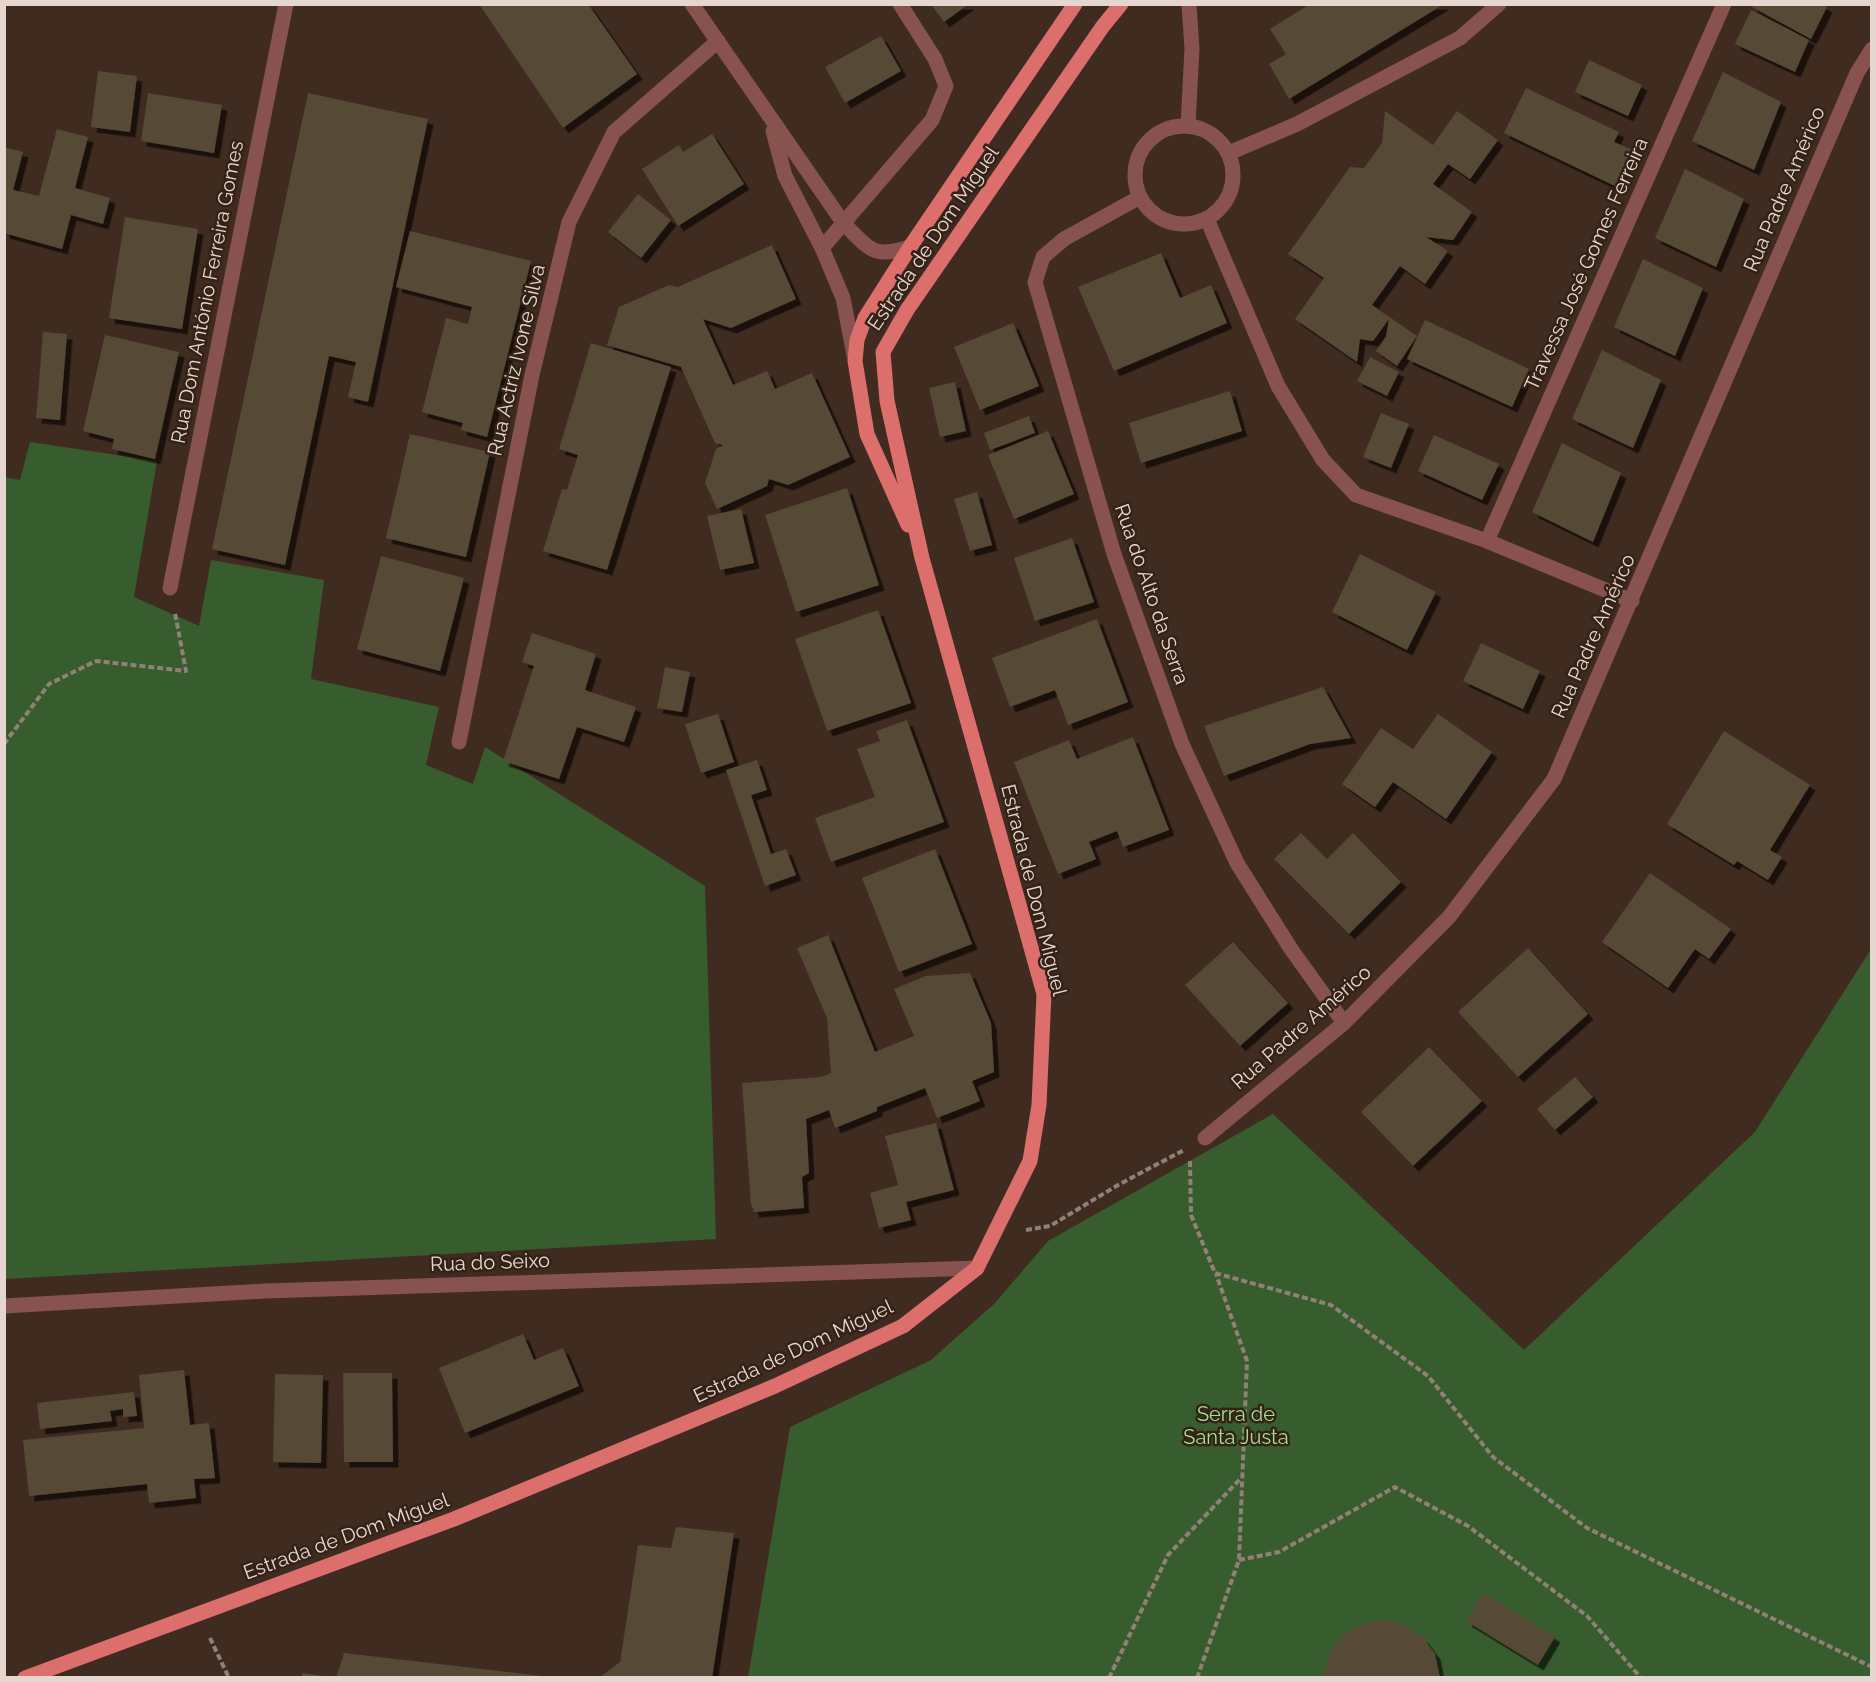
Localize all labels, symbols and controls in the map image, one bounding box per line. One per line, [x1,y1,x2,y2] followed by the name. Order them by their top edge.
[1738,103,1830,275] street label: Rua Padre Américo
[1519,134,1653,394] street label: Travessa José Gomes Ferreira
[166,139,248,445] street label: Rua Dom António Ferreira Gomes
[862,141,1004,335] street label: Estrada de Dom Miguel
[482,262,550,458] street label: Rua Actriz Ivone Silva
[1110,501,1194,687] street label: Rua do Alto da Serra
[1546,550,1640,722] street label: Rua Padre Américo
[996,782,1072,999] street label: Estrada de Dom Miguel
[1226,960,1376,1094] street label: Rua Padre Américo
[430,1248,550,1276] street label: Rua do Seixo
[690,1294,897,1408] street label: Estrada de Dom Miguel
[1183,1402,1289,1449] park label: Serra de Santa Justa
[240,1487,453,1584] street label: Estrada de Dom Miguel

